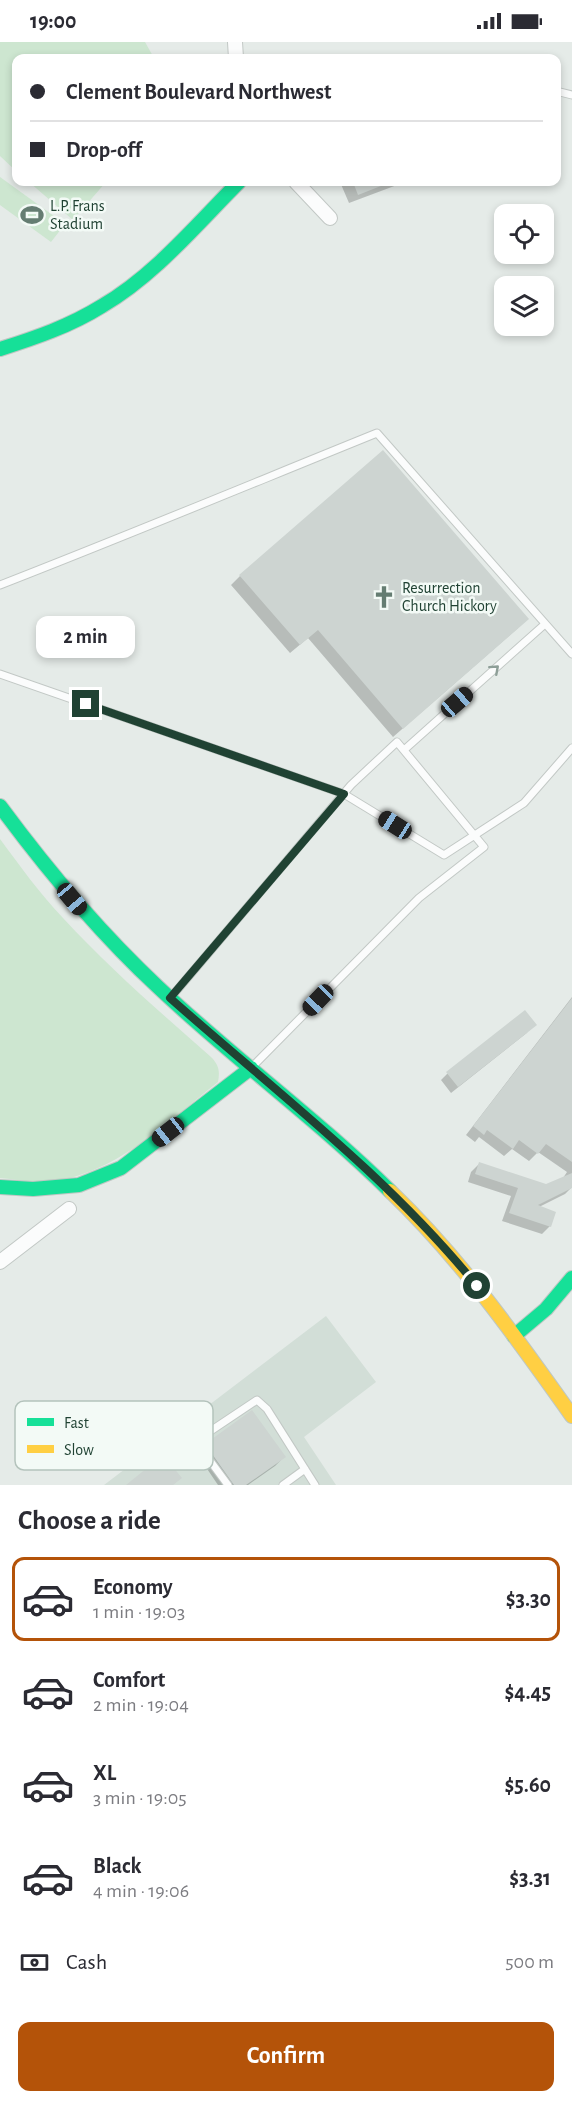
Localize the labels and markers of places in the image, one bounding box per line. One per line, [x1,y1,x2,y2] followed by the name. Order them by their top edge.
[50,198,105,232] place label: L.P. Frans Stadium
[19,202,45,228] sports icon: L.P. Frans Stadium
[402,580,497,615] place label: Resurrection Church Hickory
[371,584,397,610] church icon: Resurrection Church Hickory

